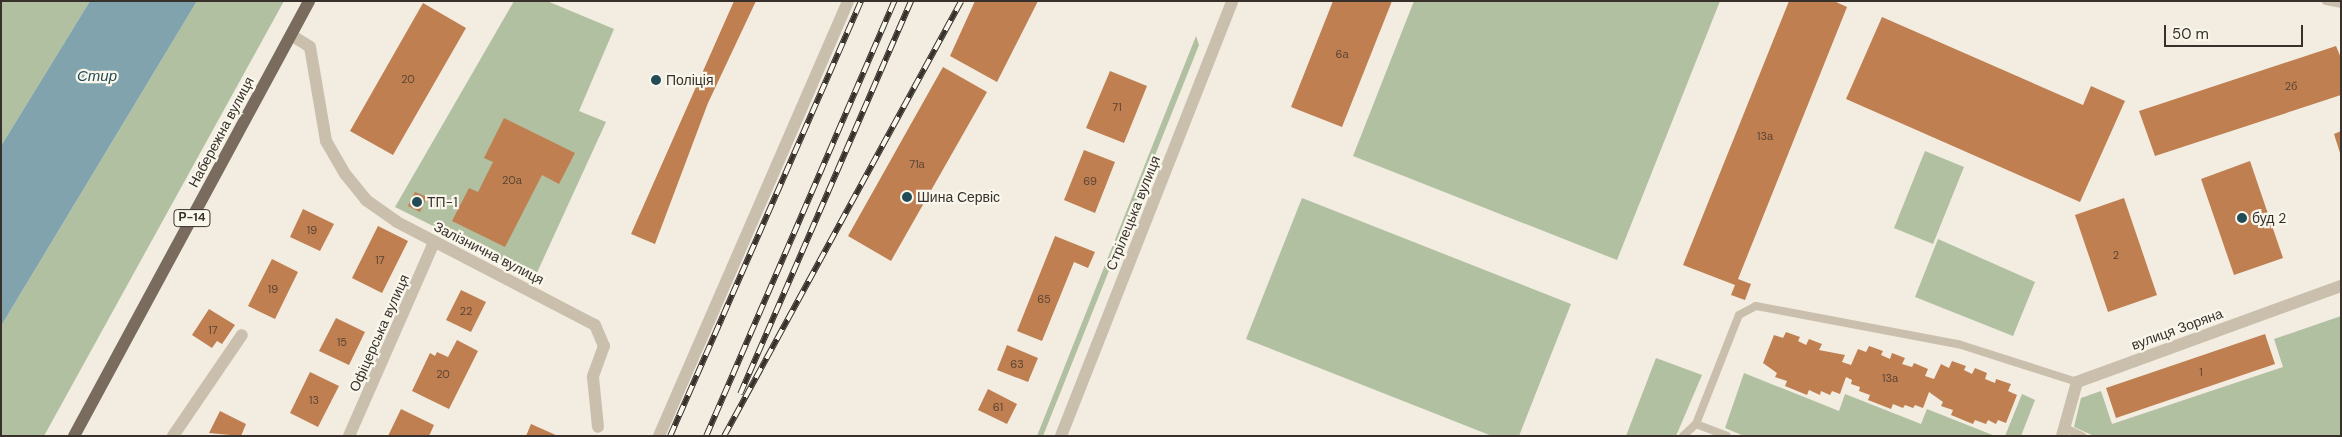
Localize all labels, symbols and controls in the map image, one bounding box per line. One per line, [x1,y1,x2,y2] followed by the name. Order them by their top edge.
[2167,15,2306,47] scale bar
[2172,24,2209,44] text: 50 m
[1335,47,1349,61] house number: 6а
[77,68,117,86] water label: Стир
[401,72,415,86] house number: 20
[666,72,714,88] place label: Поліція
[185,74,257,190] street label: Набережна вулиця
[650,74,662,86] marker: Поліція
[2285,79,2297,93] house number: 2б
[1112,100,1122,114] house number: 71
[1757,129,1773,143] house number: 13а
[1102,153,1164,273] street label: Стрілецька вулиця
[909,157,925,171] house number: 71а
[502,173,522,187] house number: 20а
[1083,174,1097,188] house number: 69
[917,189,1000,205] place label: Шина Сервіс
[901,191,913,203] marker: Шина Сервіс
[427,194,458,210] place label: ТП-1
[411,196,423,208] marker: ТП-1
[173,208,211,228] road number: Р-14
[2252,210,2286,226] place label: буд 2
[2236,212,2248,224] marker: буд 2
[431,218,547,288] street label: Залізнична вулиця
[307,223,317,237] house number: 19
[2113,248,2119,262] house number: 2
[375,253,385,267] house number: 17
[346,272,412,394] street label: Офіцерська вулиця
[268,282,278,296] house number: 19
[1037,292,1051,306] house number: 65
[460,304,472,318] house number: 22
[2129,305,2225,353] street label: вулиця Зоряна
[208,323,218,337] house number: 17
[337,335,347,349] house number: 15
[1010,357,1024,371] house number: 63
[2199,365,2203,379] house number: 1
[436,367,450,381] house number: 20
[1882,371,1898,385] house number: 13а
[309,393,319,407] house number: 13
[993,400,1003,414] house number: 61

